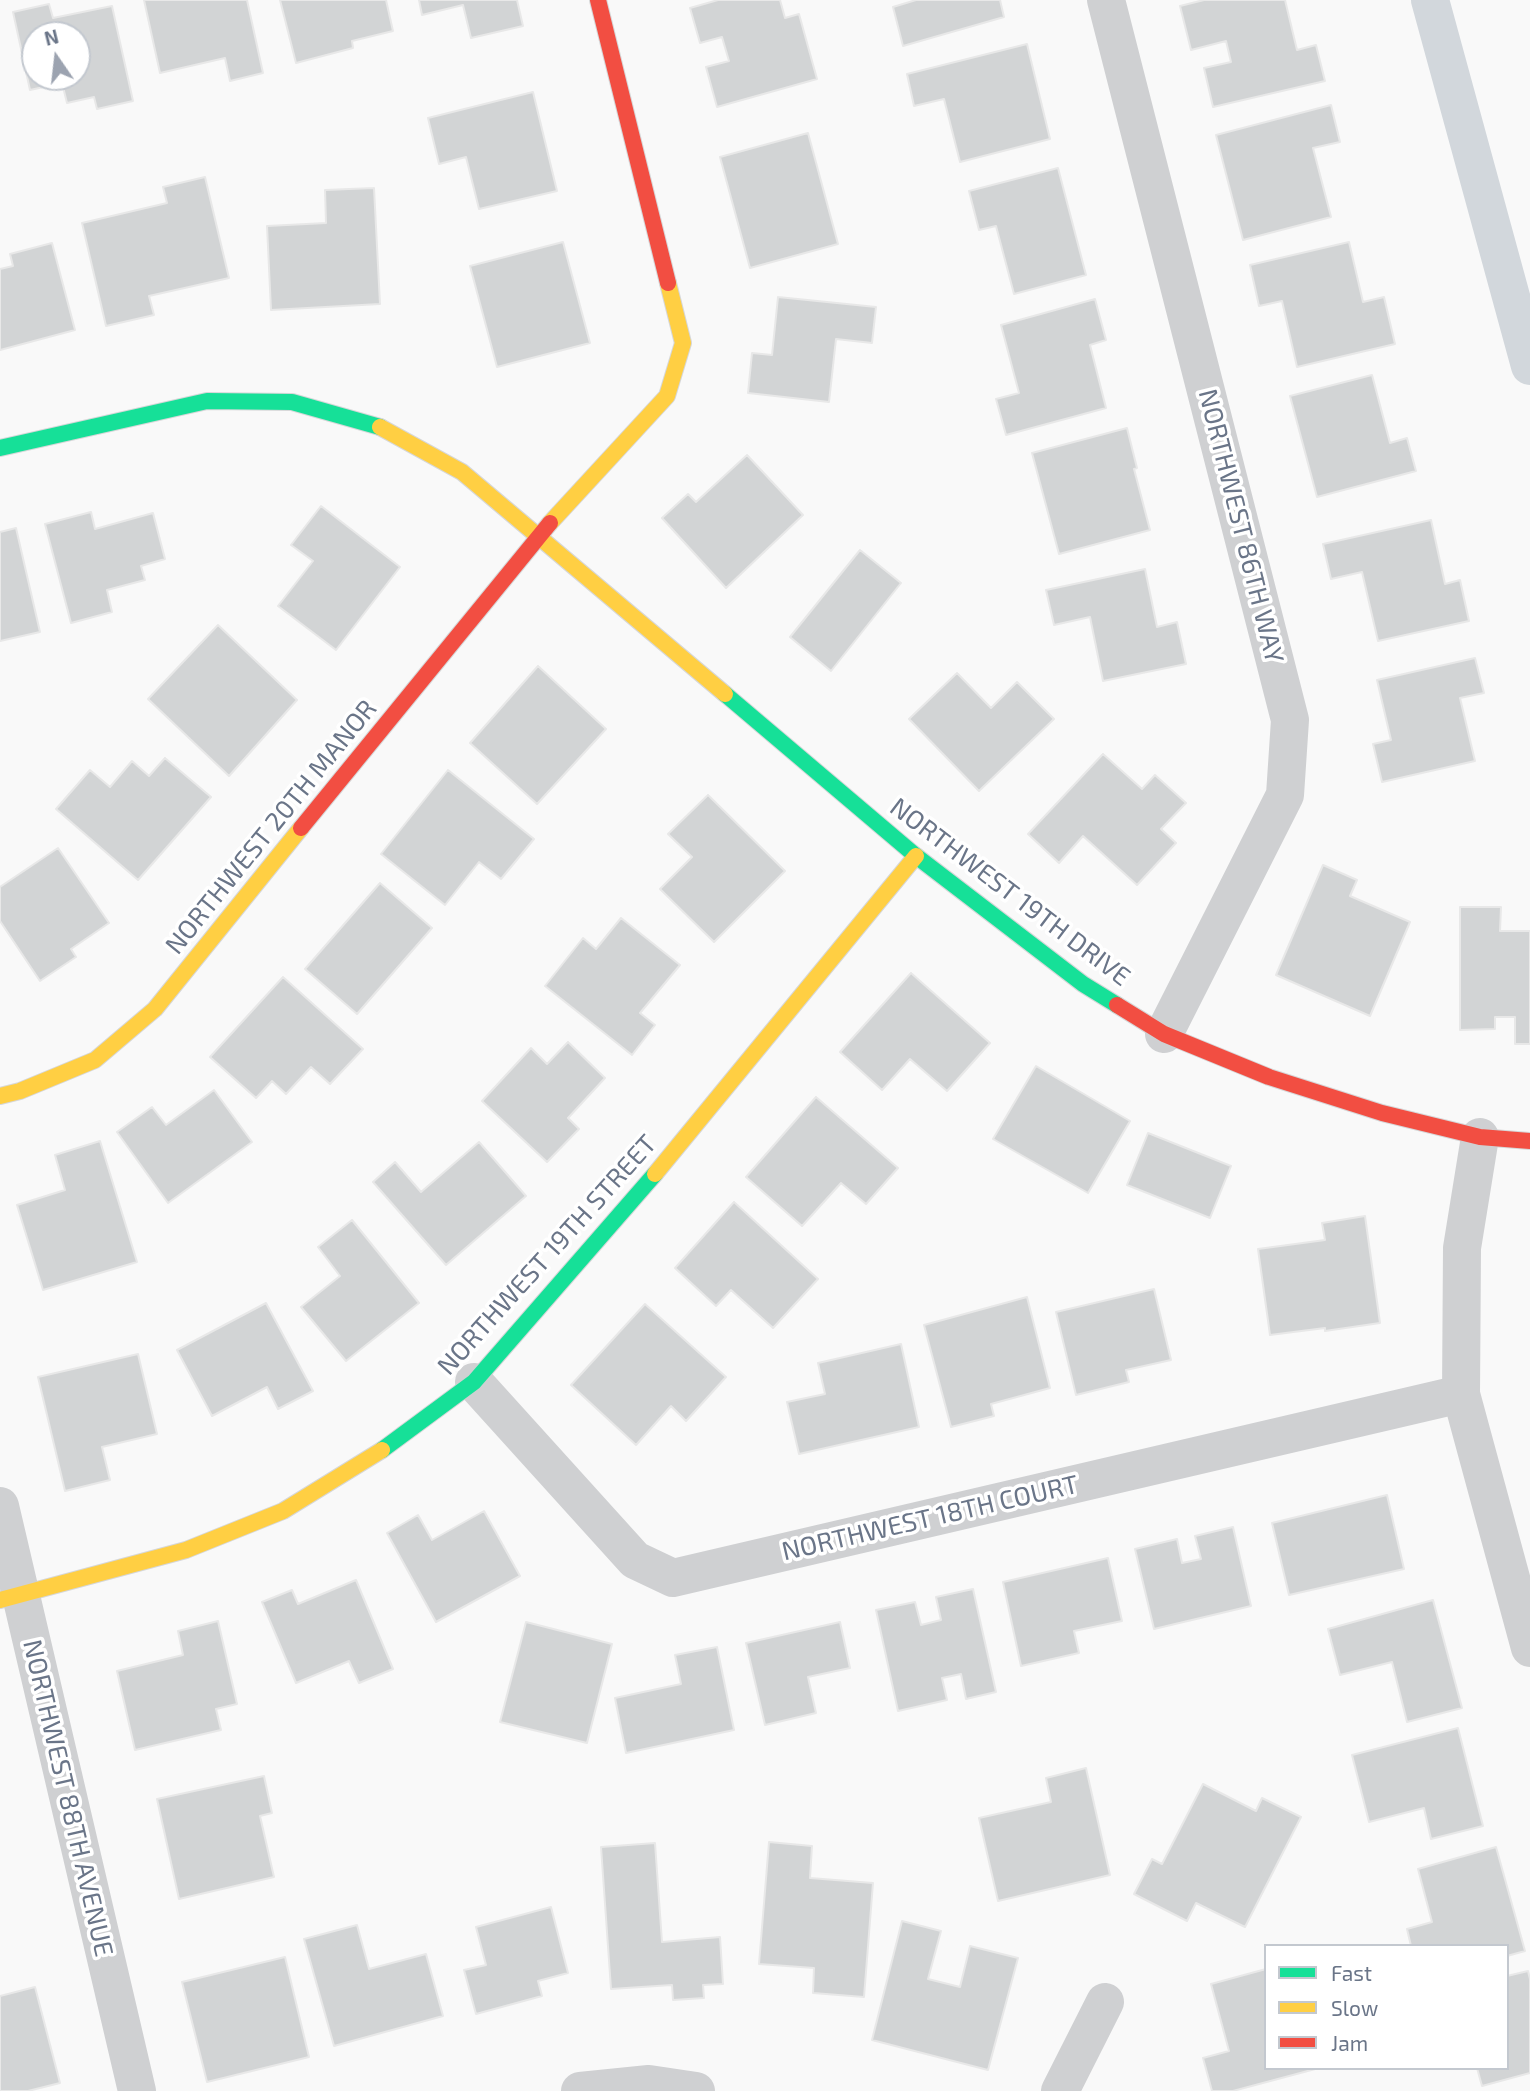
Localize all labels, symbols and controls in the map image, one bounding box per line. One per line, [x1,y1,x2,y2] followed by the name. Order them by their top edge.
[21,21,91,91] north arrow
[42,24,61,50] text: N
[1192,386,1290,666] street label: NORTHWEST 86TH WAY
[159,694,383,960] street label: NORTHWEST 20TH MANOR
[884,791,1136,993] street label: NORTHWEST 19TH DRIVE
[431,1129,663,1381] street label: NORTHWEST 19TH STREET
[779,1469,1081,1567] street label: NORTHWEST 18TH COURT
[16,1636,120,1960] street label: NORTHWEST 88TH AVENUE
[1264,1944,1509,2070] legend
[1331,1960,1372,1985] text: Fast
[1331,1995,1378,2020] text: Slow
[1331,2030,1368,2055] text: Jam

